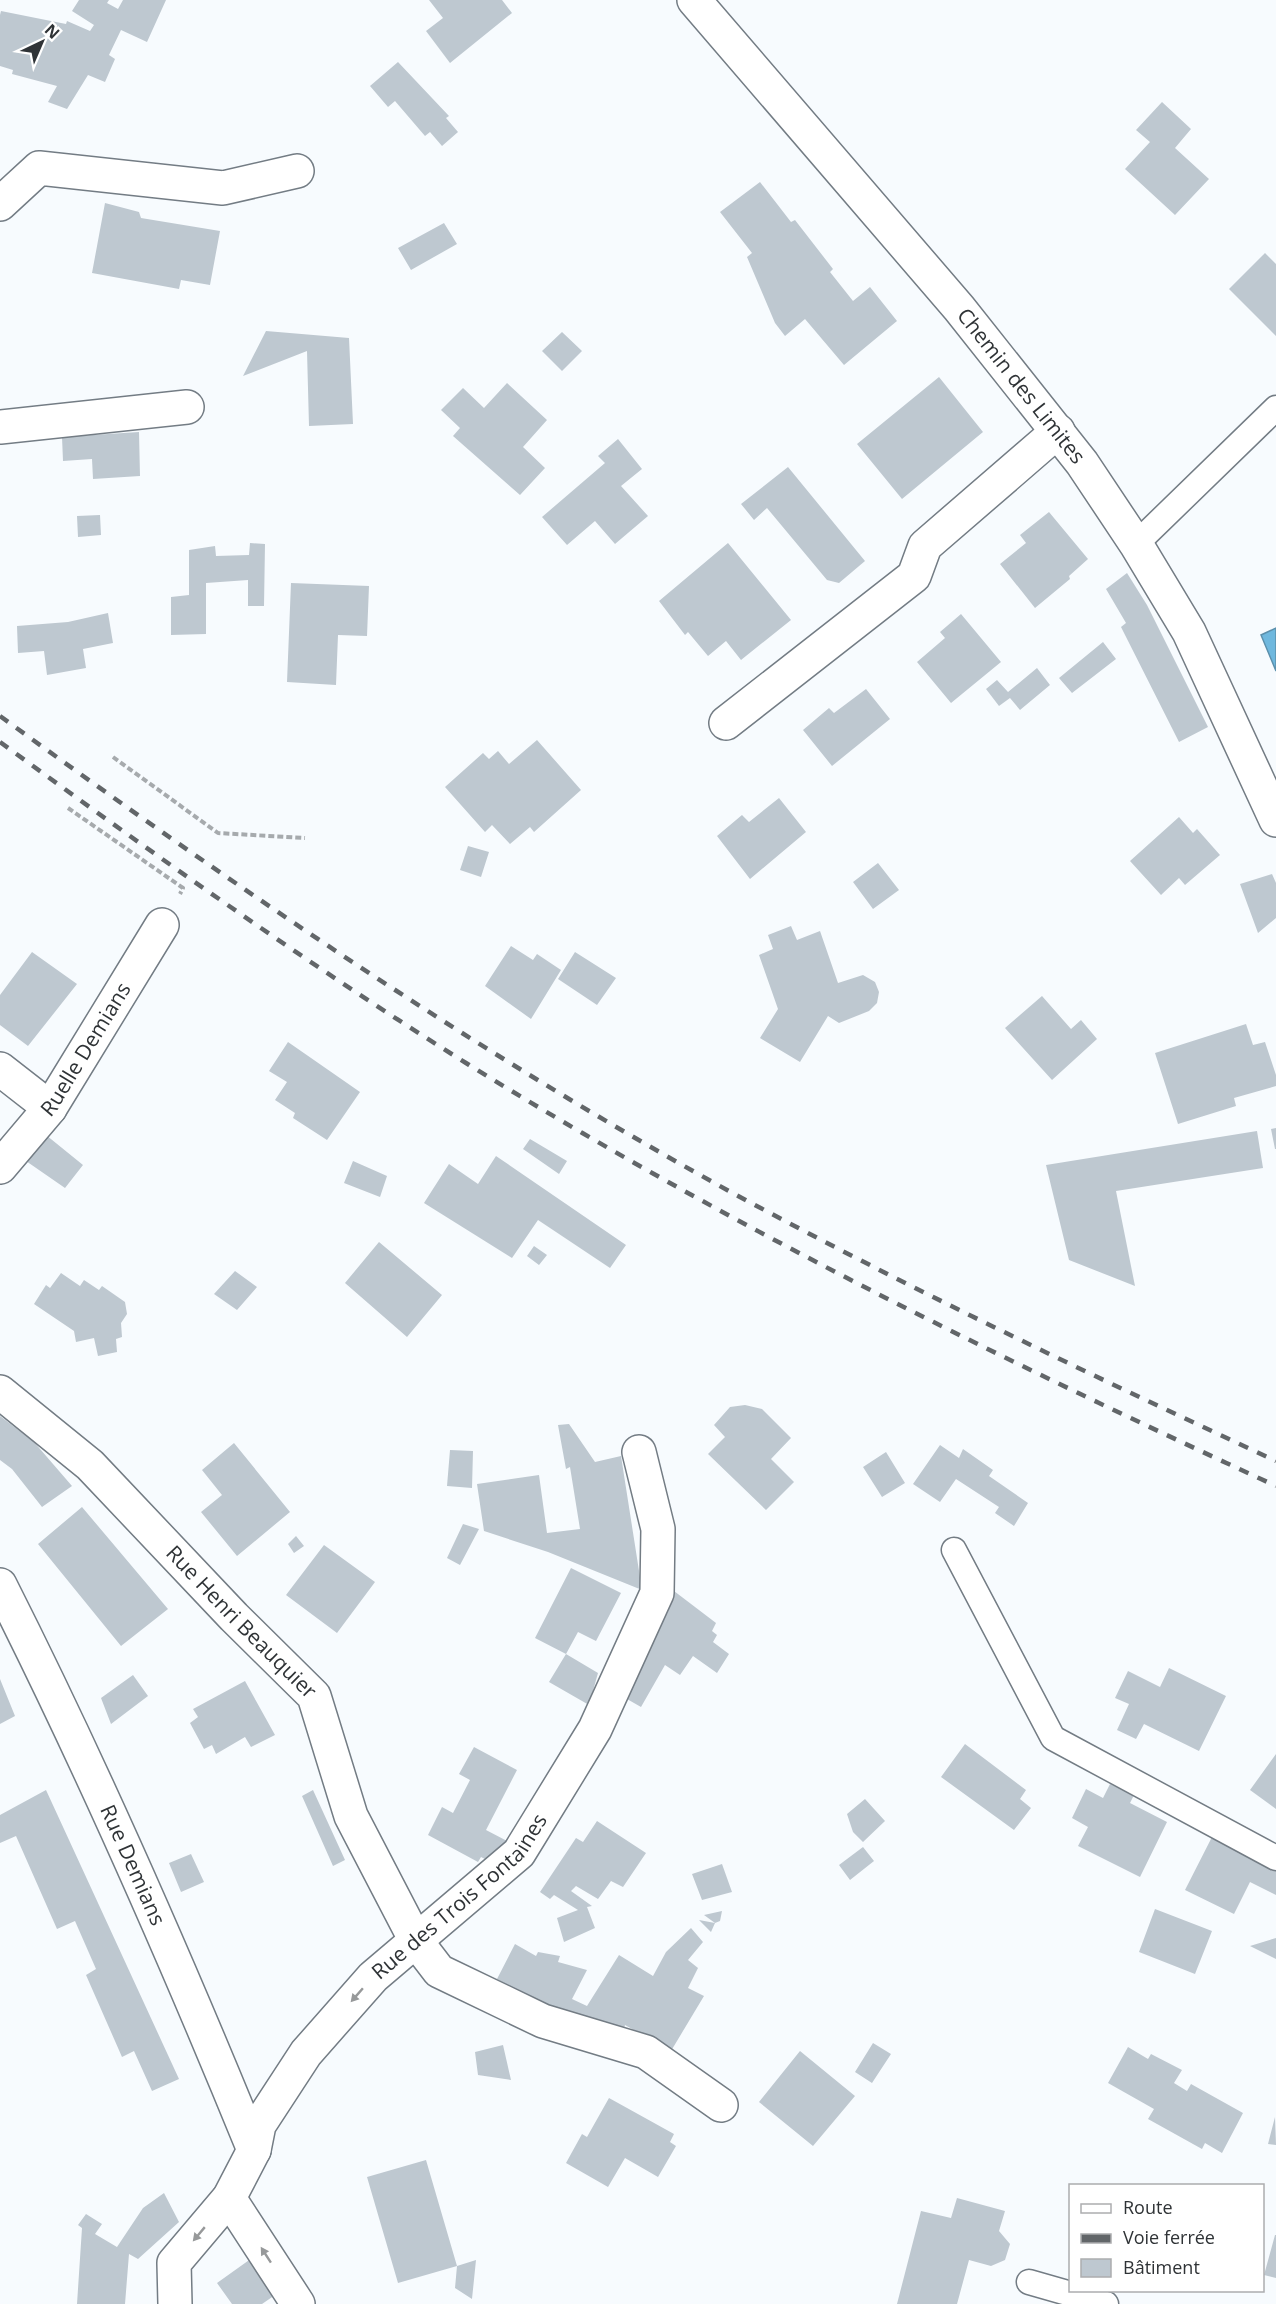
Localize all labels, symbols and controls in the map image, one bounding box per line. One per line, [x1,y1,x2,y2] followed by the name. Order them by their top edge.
[12,12,72,72] north arrow
[40,19,65,44] text: N
[951,302,1092,469] street label: Chemin des Limites
[34,977,137,1122] street label: Ruelle Demians
[160,1539,324,1704] street label: Rue Henri Beauquier
[94,1800,173,1930] street label: Rue Demians
[365,1808,553,1985] street label: Rue des Trois Fontaines
[351,1987,364,2003] one-way arrow
[1069,2184,1264,2292] legend
[1123,2195,1173,2219] text: Route
[1123,2225,1215,2249] text: Voie ferrée
[193,2226,206,2241] one-way arrow
[261,2247,272,2263] one-way arrow
[1123,2255,1200,2279] text: Bâtiment

